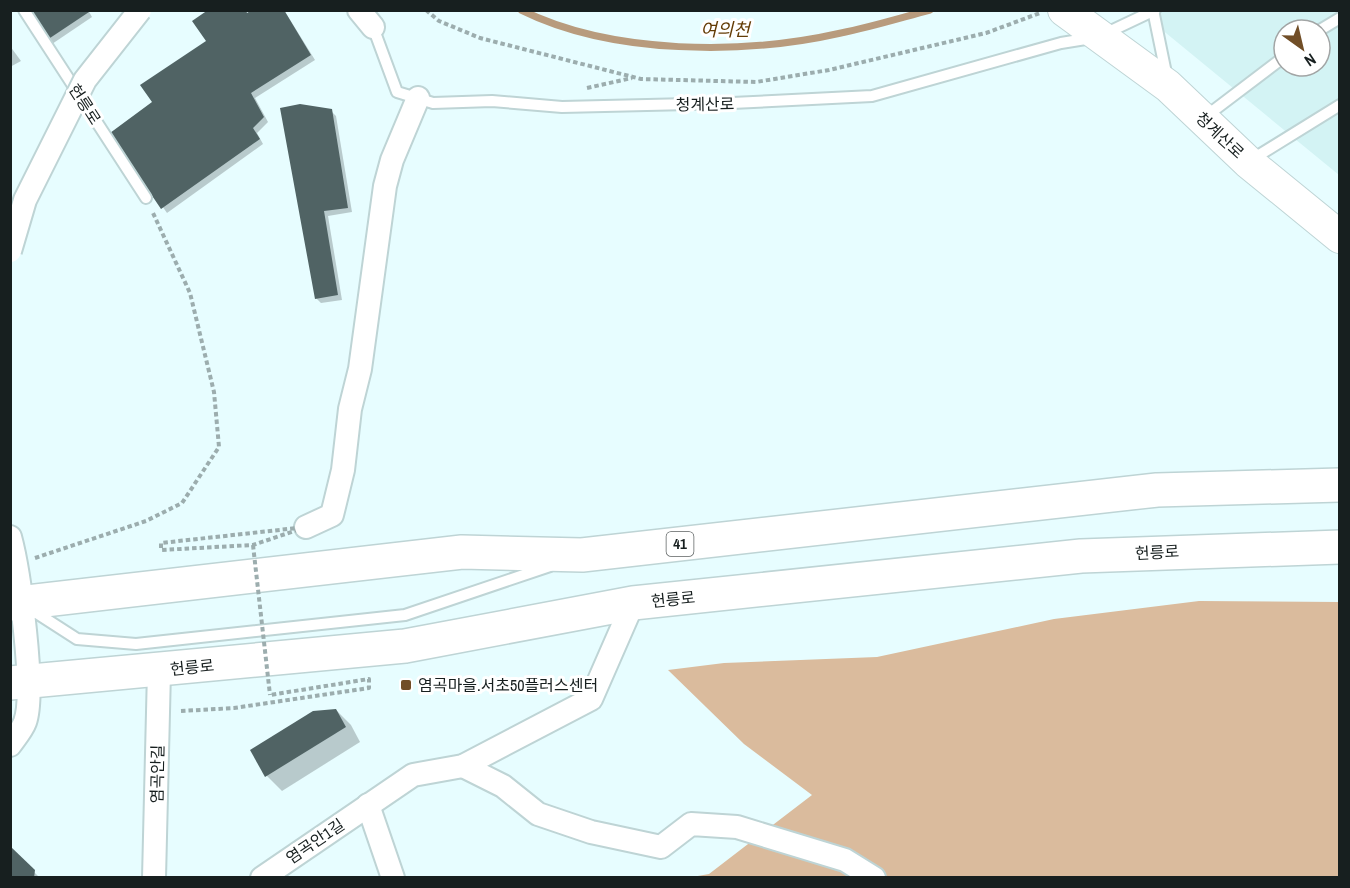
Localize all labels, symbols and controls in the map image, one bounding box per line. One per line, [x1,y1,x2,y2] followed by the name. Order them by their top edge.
[700,17,752,42] water label: 여의천
[1272,18,1332,78] north arrow
[1300,49,1320,72] text: N
[64,79,106,129] street label: 헌릉로
[675,92,735,116] street label: 청계산로
[1191,107,1249,163] street label: 청계산로
[666,532,694,556] road number: 41
[1134,540,1180,564] street label: 헌릉로
[650,586,696,612] street label: 헌릉로
[169,654,215,680] street label: 헌릉로
[418,674,598,696] place label: 염곡마을.서초50플러스센터
[399,678,413,692] marker: 염곡마을.서초50플러스센터
[145,744,169,804] street label: 염곡안길
[281,813,349,869] street label: 염곡안1길

